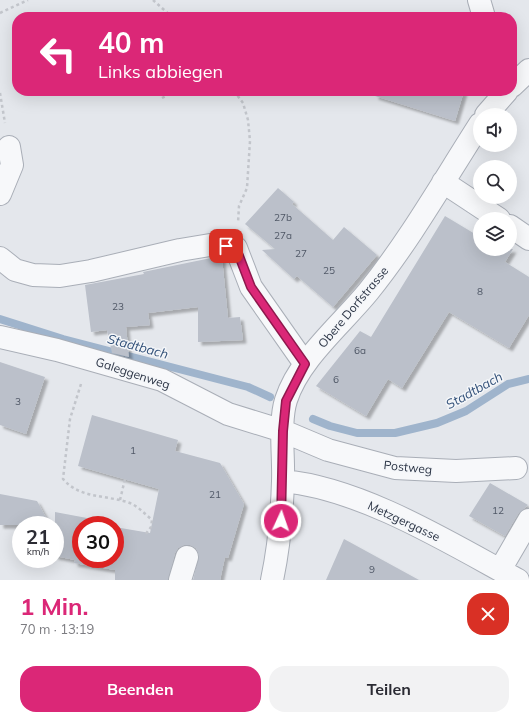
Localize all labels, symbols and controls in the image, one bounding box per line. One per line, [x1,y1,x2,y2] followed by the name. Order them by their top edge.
[98,25,164,60] text: 40 m
[32,28,84,80] icon: left
[98,60,223,83] text: Links abbiegen
[473,108,517,256] map controls
[473,108,517,152] button: sound
[473,160,517,204] button: search
[274,211,292,224] house number: 27b
[473,212,517,256] button: layers
[209,229,243,263] pin
[274,229,292,242] house number: 27a
[215,235,237,257] icon: arrive
[295,247,307,260] house number: 27
[315,263,391,351] street label: Obere Dorfstrasse
[323,264,335,277] house number: 25
[477,285,483,298] house number: 8
[112,300,124,313] house number: 23
[106,330,170,362] water label: Stadtbach
[354,344,366,357] house number: 6a
[94,354,172,392] street label: Galeggenweg
[443,368,505,412] water label: Stadtbach
[333,373,339,386] house number: 6
[15,395,21,408] house number: 3
[130,444,136,457] house number: 1
[383,457,433,477] street label: Postweg
[209,488,221,501] house number: 21
[365,498,443,544] street label: Metzgergasse
[260,500,302,542] position arrow
[492,504,504,517] house number: 12
[72,516,124,568] speed limit sign: 30
[26,524,50,549] text: 21
[27,545,49,558] text: km/h
[369,563,375,576] house number: 9
[20,591,89,621] text: 1 Min.
[467,593,509,635] button: close
[20,621,94,637] text: 70 m · 13:19
[20,666,261,712] button: Beenden
[269,666,509,712] button: Teilen

